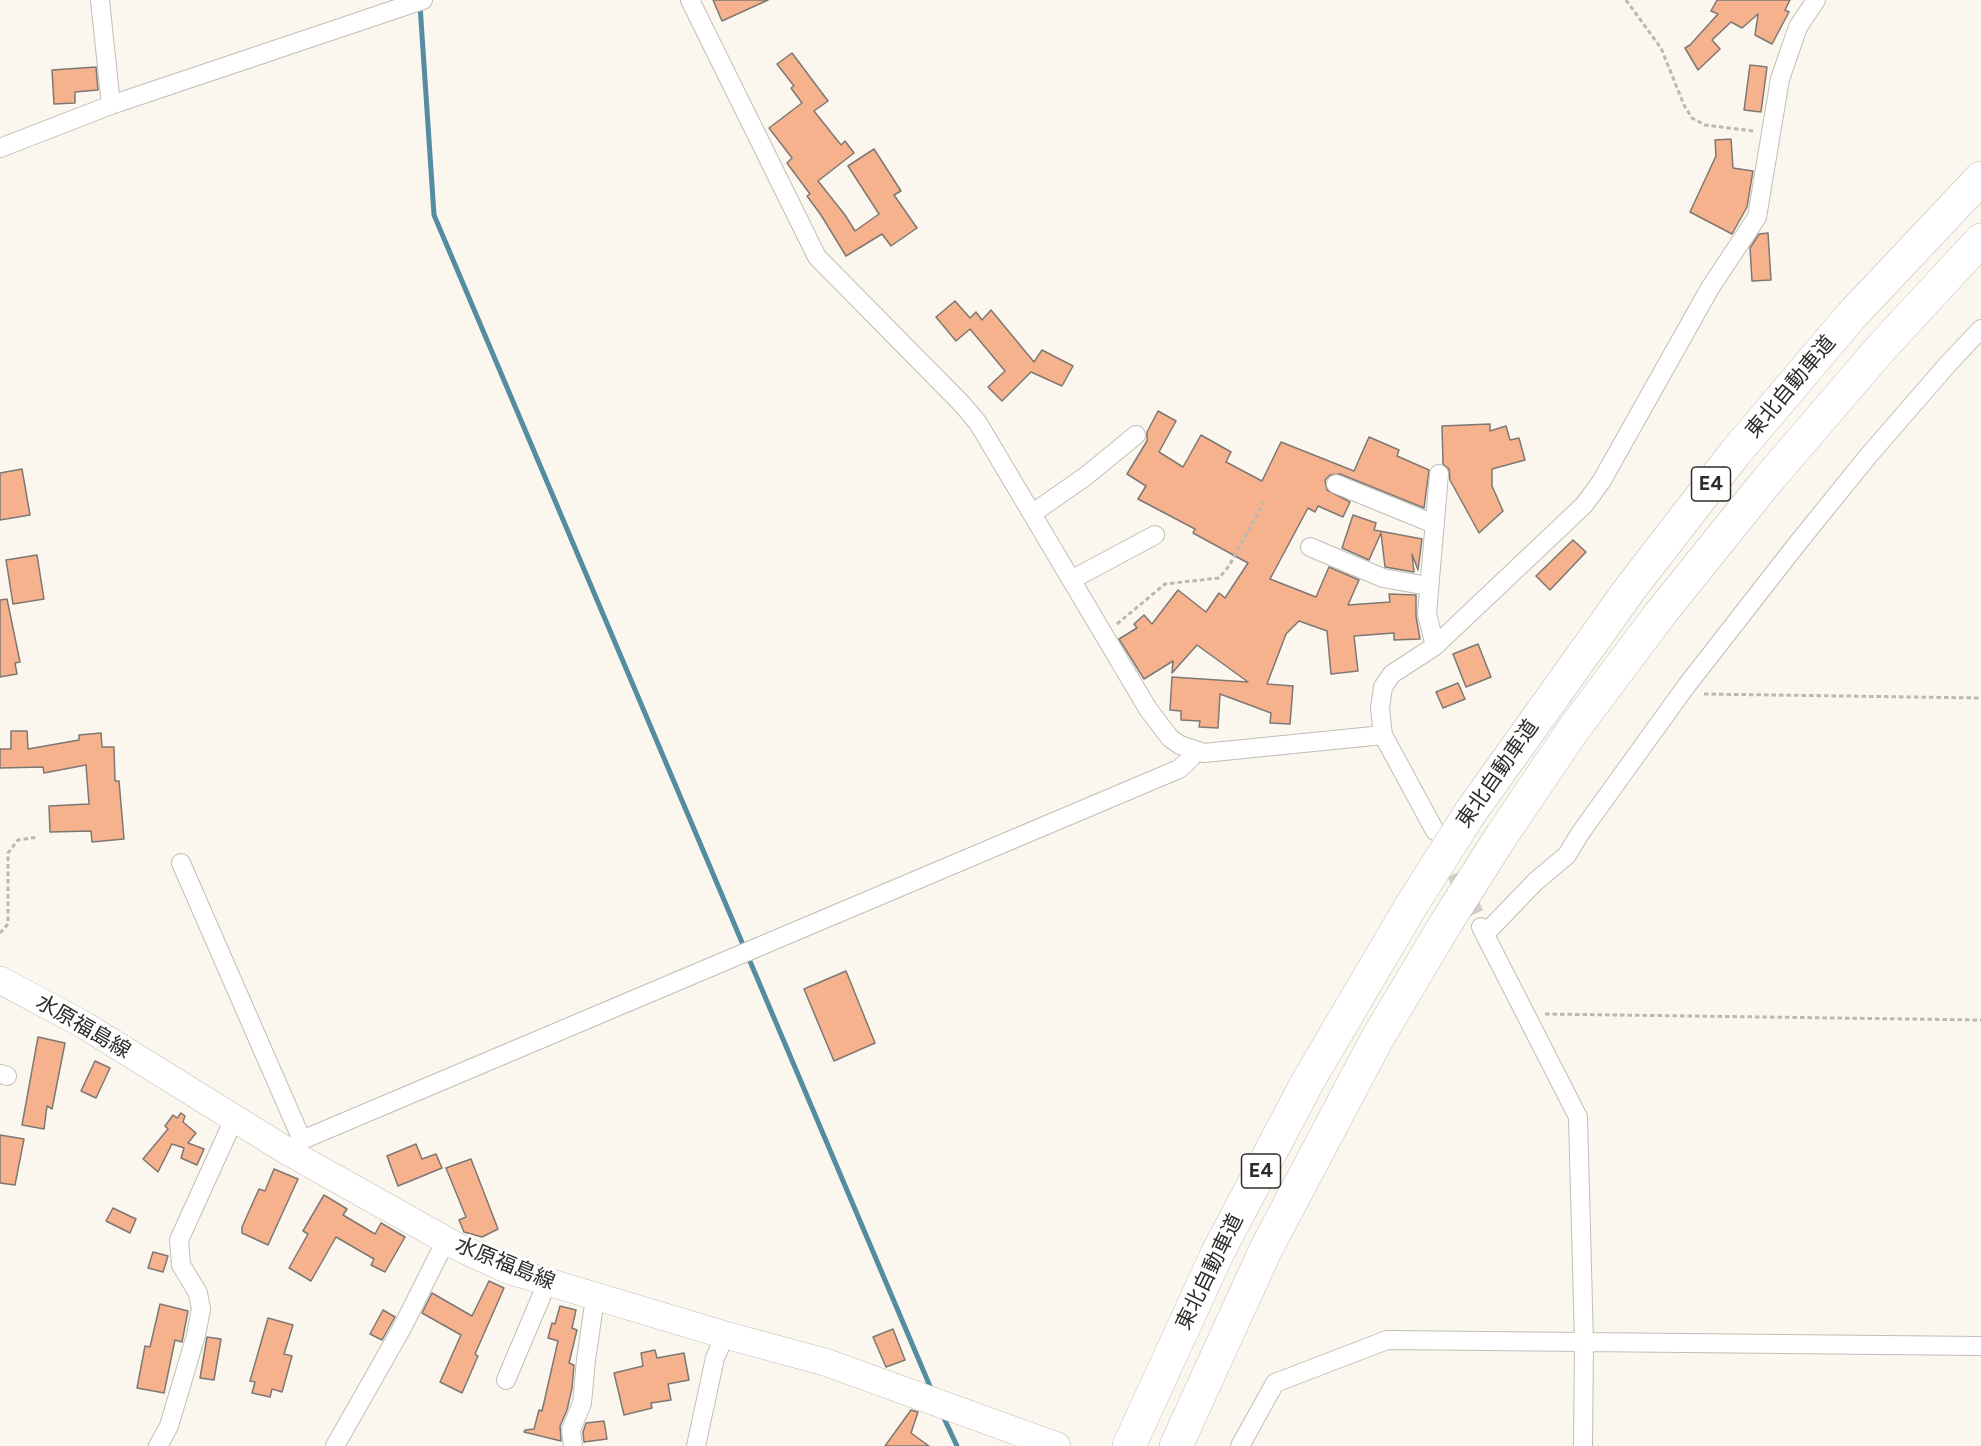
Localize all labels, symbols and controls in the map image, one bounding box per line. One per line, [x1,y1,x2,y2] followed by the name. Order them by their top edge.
[1741,331,1841,443] street label: 東北自動車道
[1692,467,1730,501] road number: E4
[1452,715,1544,833] street label: 東北自動車道
[31,990,135,1064] street label: 水原福島線
[1242,1154,1280,1188] road number: E4
[1171,1210,1249,1334] street label: 東北自動車道
[452,1233,558,1295] street label: 水原福島線

